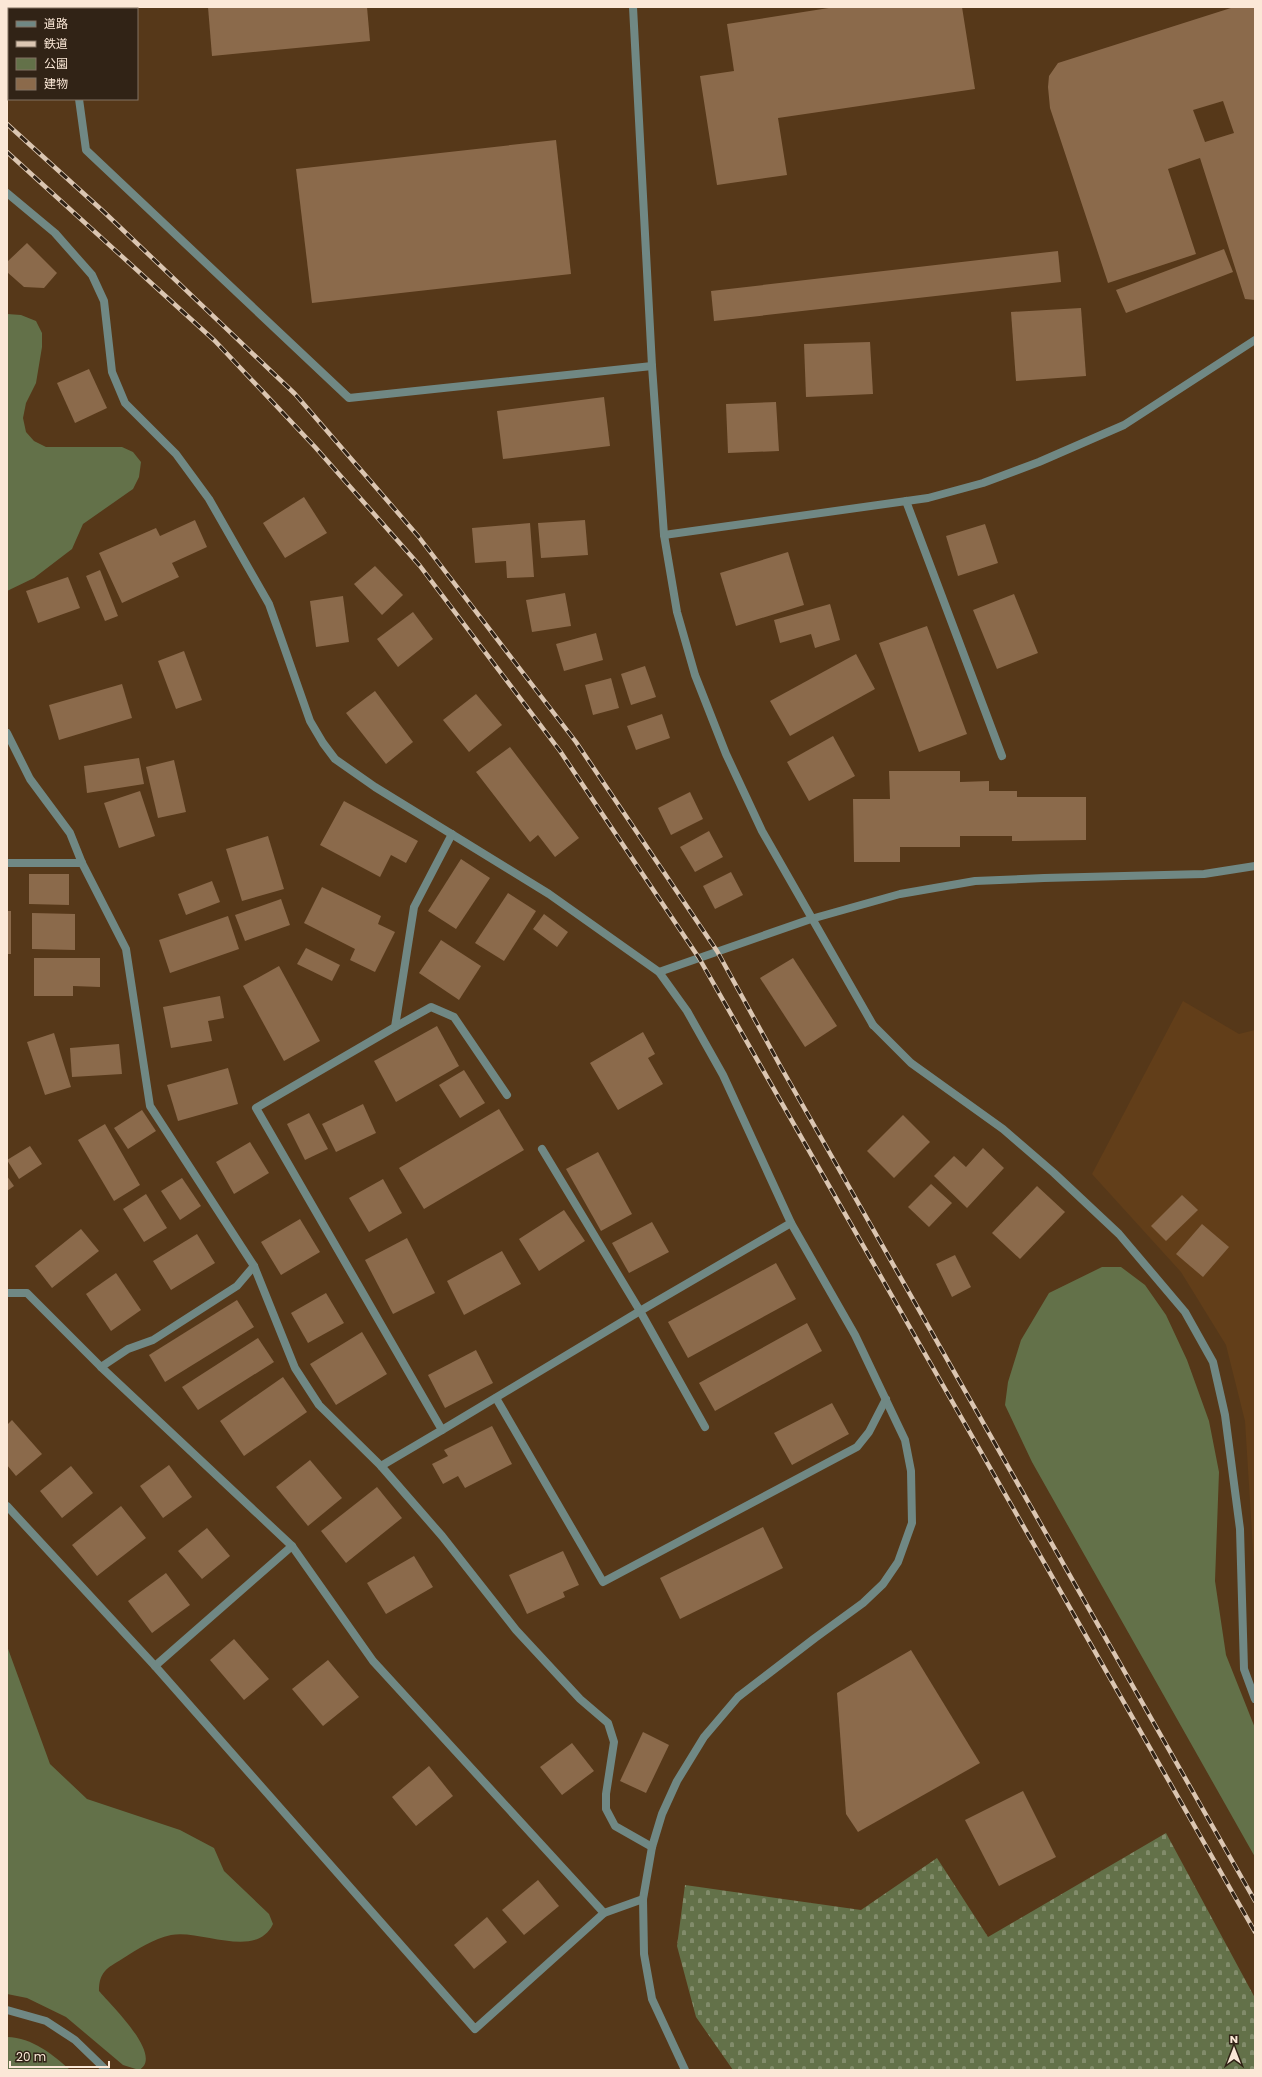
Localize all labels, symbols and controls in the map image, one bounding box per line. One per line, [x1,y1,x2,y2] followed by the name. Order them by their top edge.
[8,8,138,100] legend
[44,15,68,32] text: 道路
[44,35,68,52] text: 鉄道
[44,55,68,72] text: 公園
[44,75,68,92] text: 建物
[1214,2029,1254,2069] north arrow
[1230,2031,1238,2047] text: N
[10,2043,109,2069] scale bar
[16,2048,46,2065] text: 20 m

